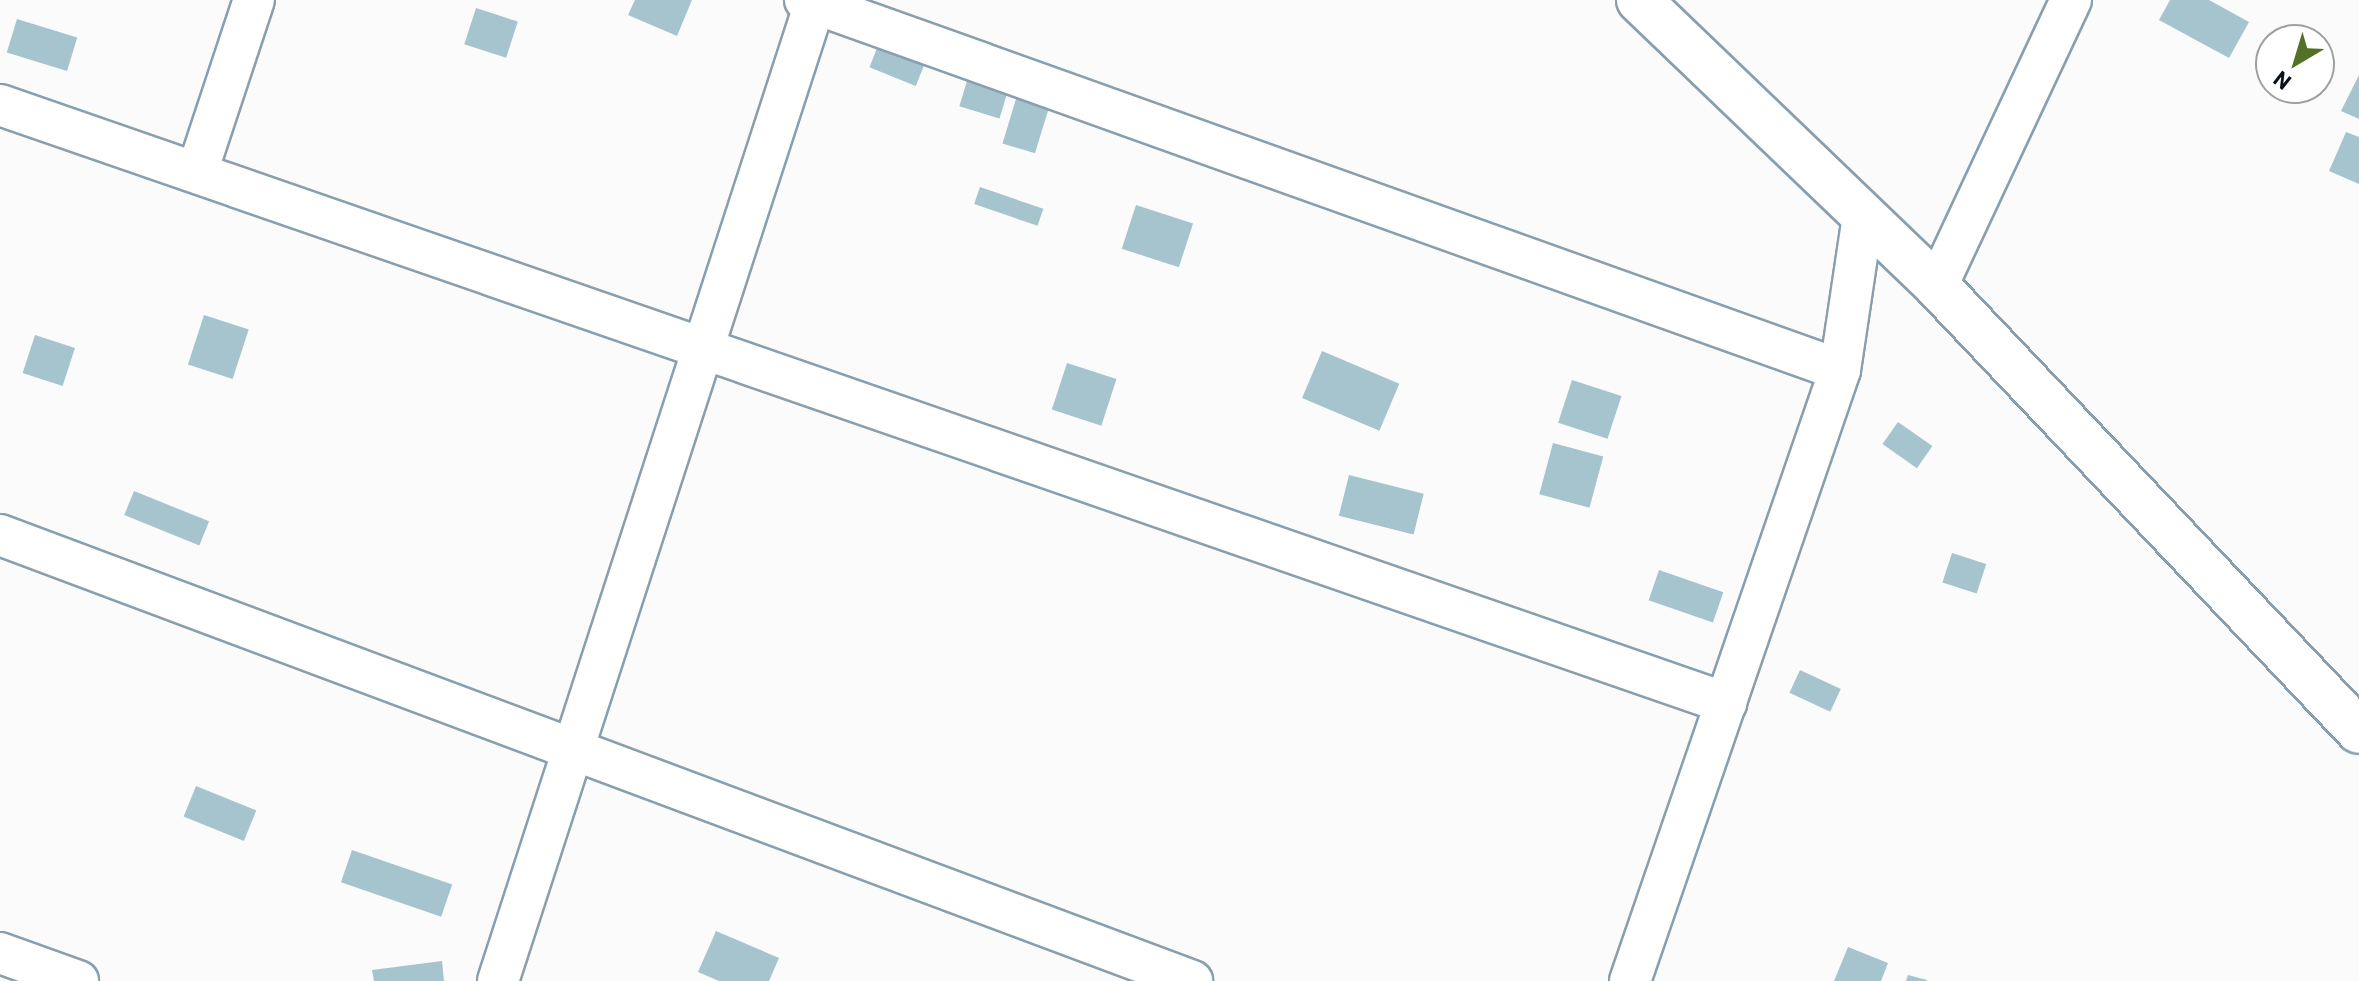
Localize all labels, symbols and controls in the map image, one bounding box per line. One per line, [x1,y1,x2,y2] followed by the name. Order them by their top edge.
[2255,24,2335,104] north arrow
[2268,67,2295,96] text: N

